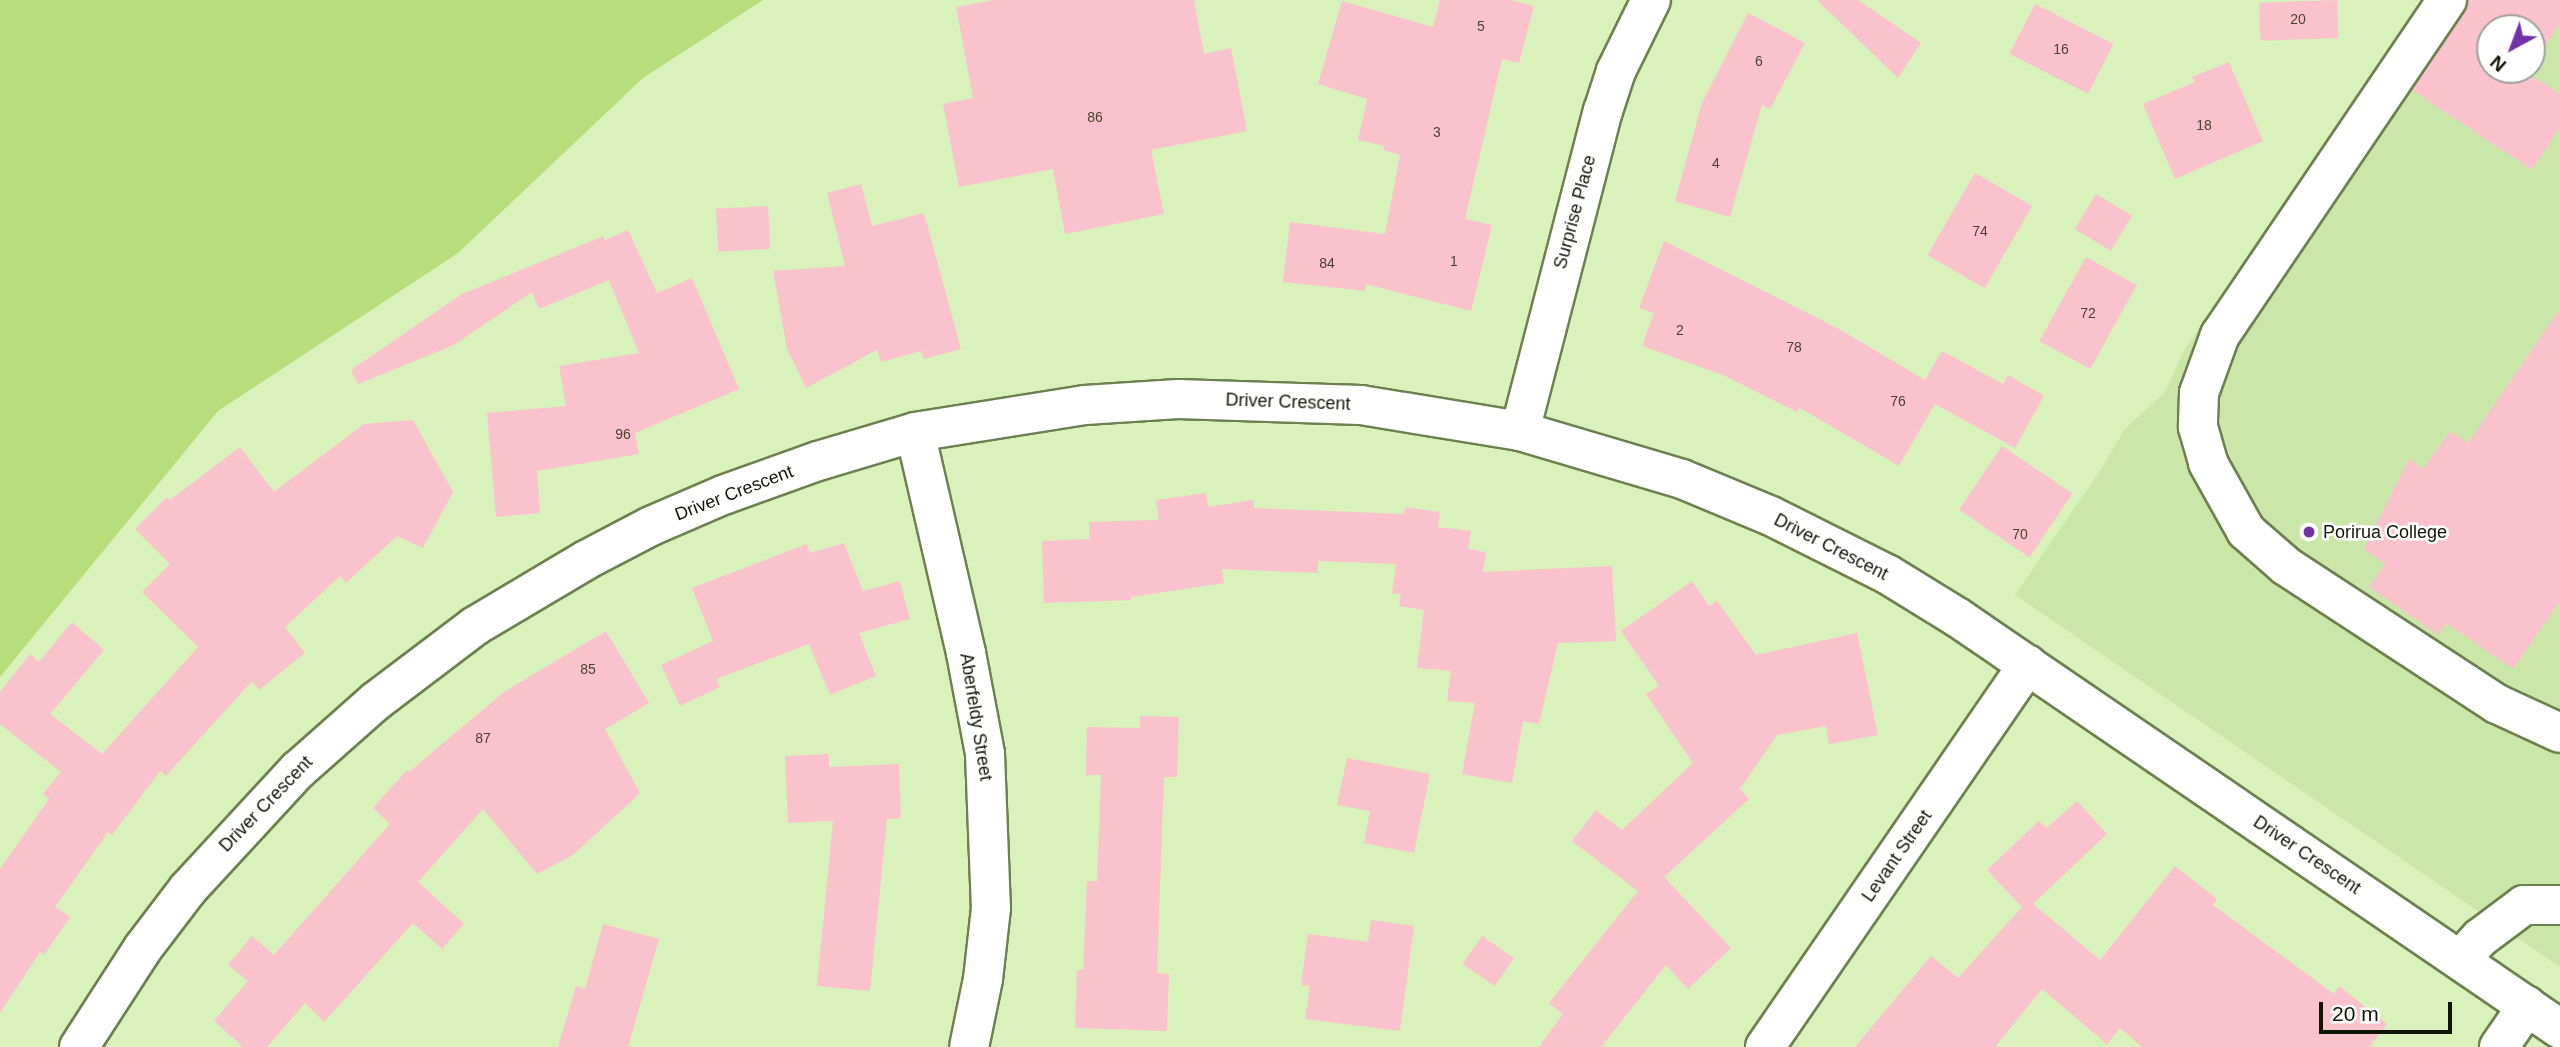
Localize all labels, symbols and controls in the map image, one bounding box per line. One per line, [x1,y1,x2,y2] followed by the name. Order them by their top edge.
[2290,11,2306,27] house number: 20
[2476,14,2546,84] north arrow
[1477,18,1485,34] house number: 5
[2053,41,2069,57] house number: 16
[2486,51,2510,76] text: N
[1755,53,1763,69] house number: 6
[1087,109,1103,125] house number: 86
[2196,117,2212,133] house number: 18
[1433,124,1441,140] house number: 3
[1549,153,1601,271] street label: Surprise Place
[1712,155,1720,171] house number: 4
[1972,223,1988,239] house number: 74
[1450,253,1458,269] house number: 1
[1319,255,1335,271] house number: 84
[2080,305,2096,321] house number: 72
[1676,322,1684,338] house number: 2
[1786,339,1802,355] house number: 78
[1225,389,1351,415] street label: Driver Crescent
[1890,393,1906,409] house number: 76
[615,426,631,442] house number: 96
[672,461,796,525] street label: Driver Crescent
[1770,509,1892,585] street label: Driver Crescent
[2323,521,2447,543] place label: Porirua College
[2301,524,2317,540] marker: Porirua College
[2012,526,2028,542] house number: 70
[955,652,997,782] street label: Aberfeldy Street
[580,661,596,677] house number: 85
[475,730,491,746] house number: 87
[215,752,317,856] street label: Driver Crescent
[1857,806,1937,906] street label: Levant Street
[2249,811,2365,899] street label: Driver Crescent
[2322,988,2455,1032] scale bar
[2332,1002,2379,1025] text: 20 m

